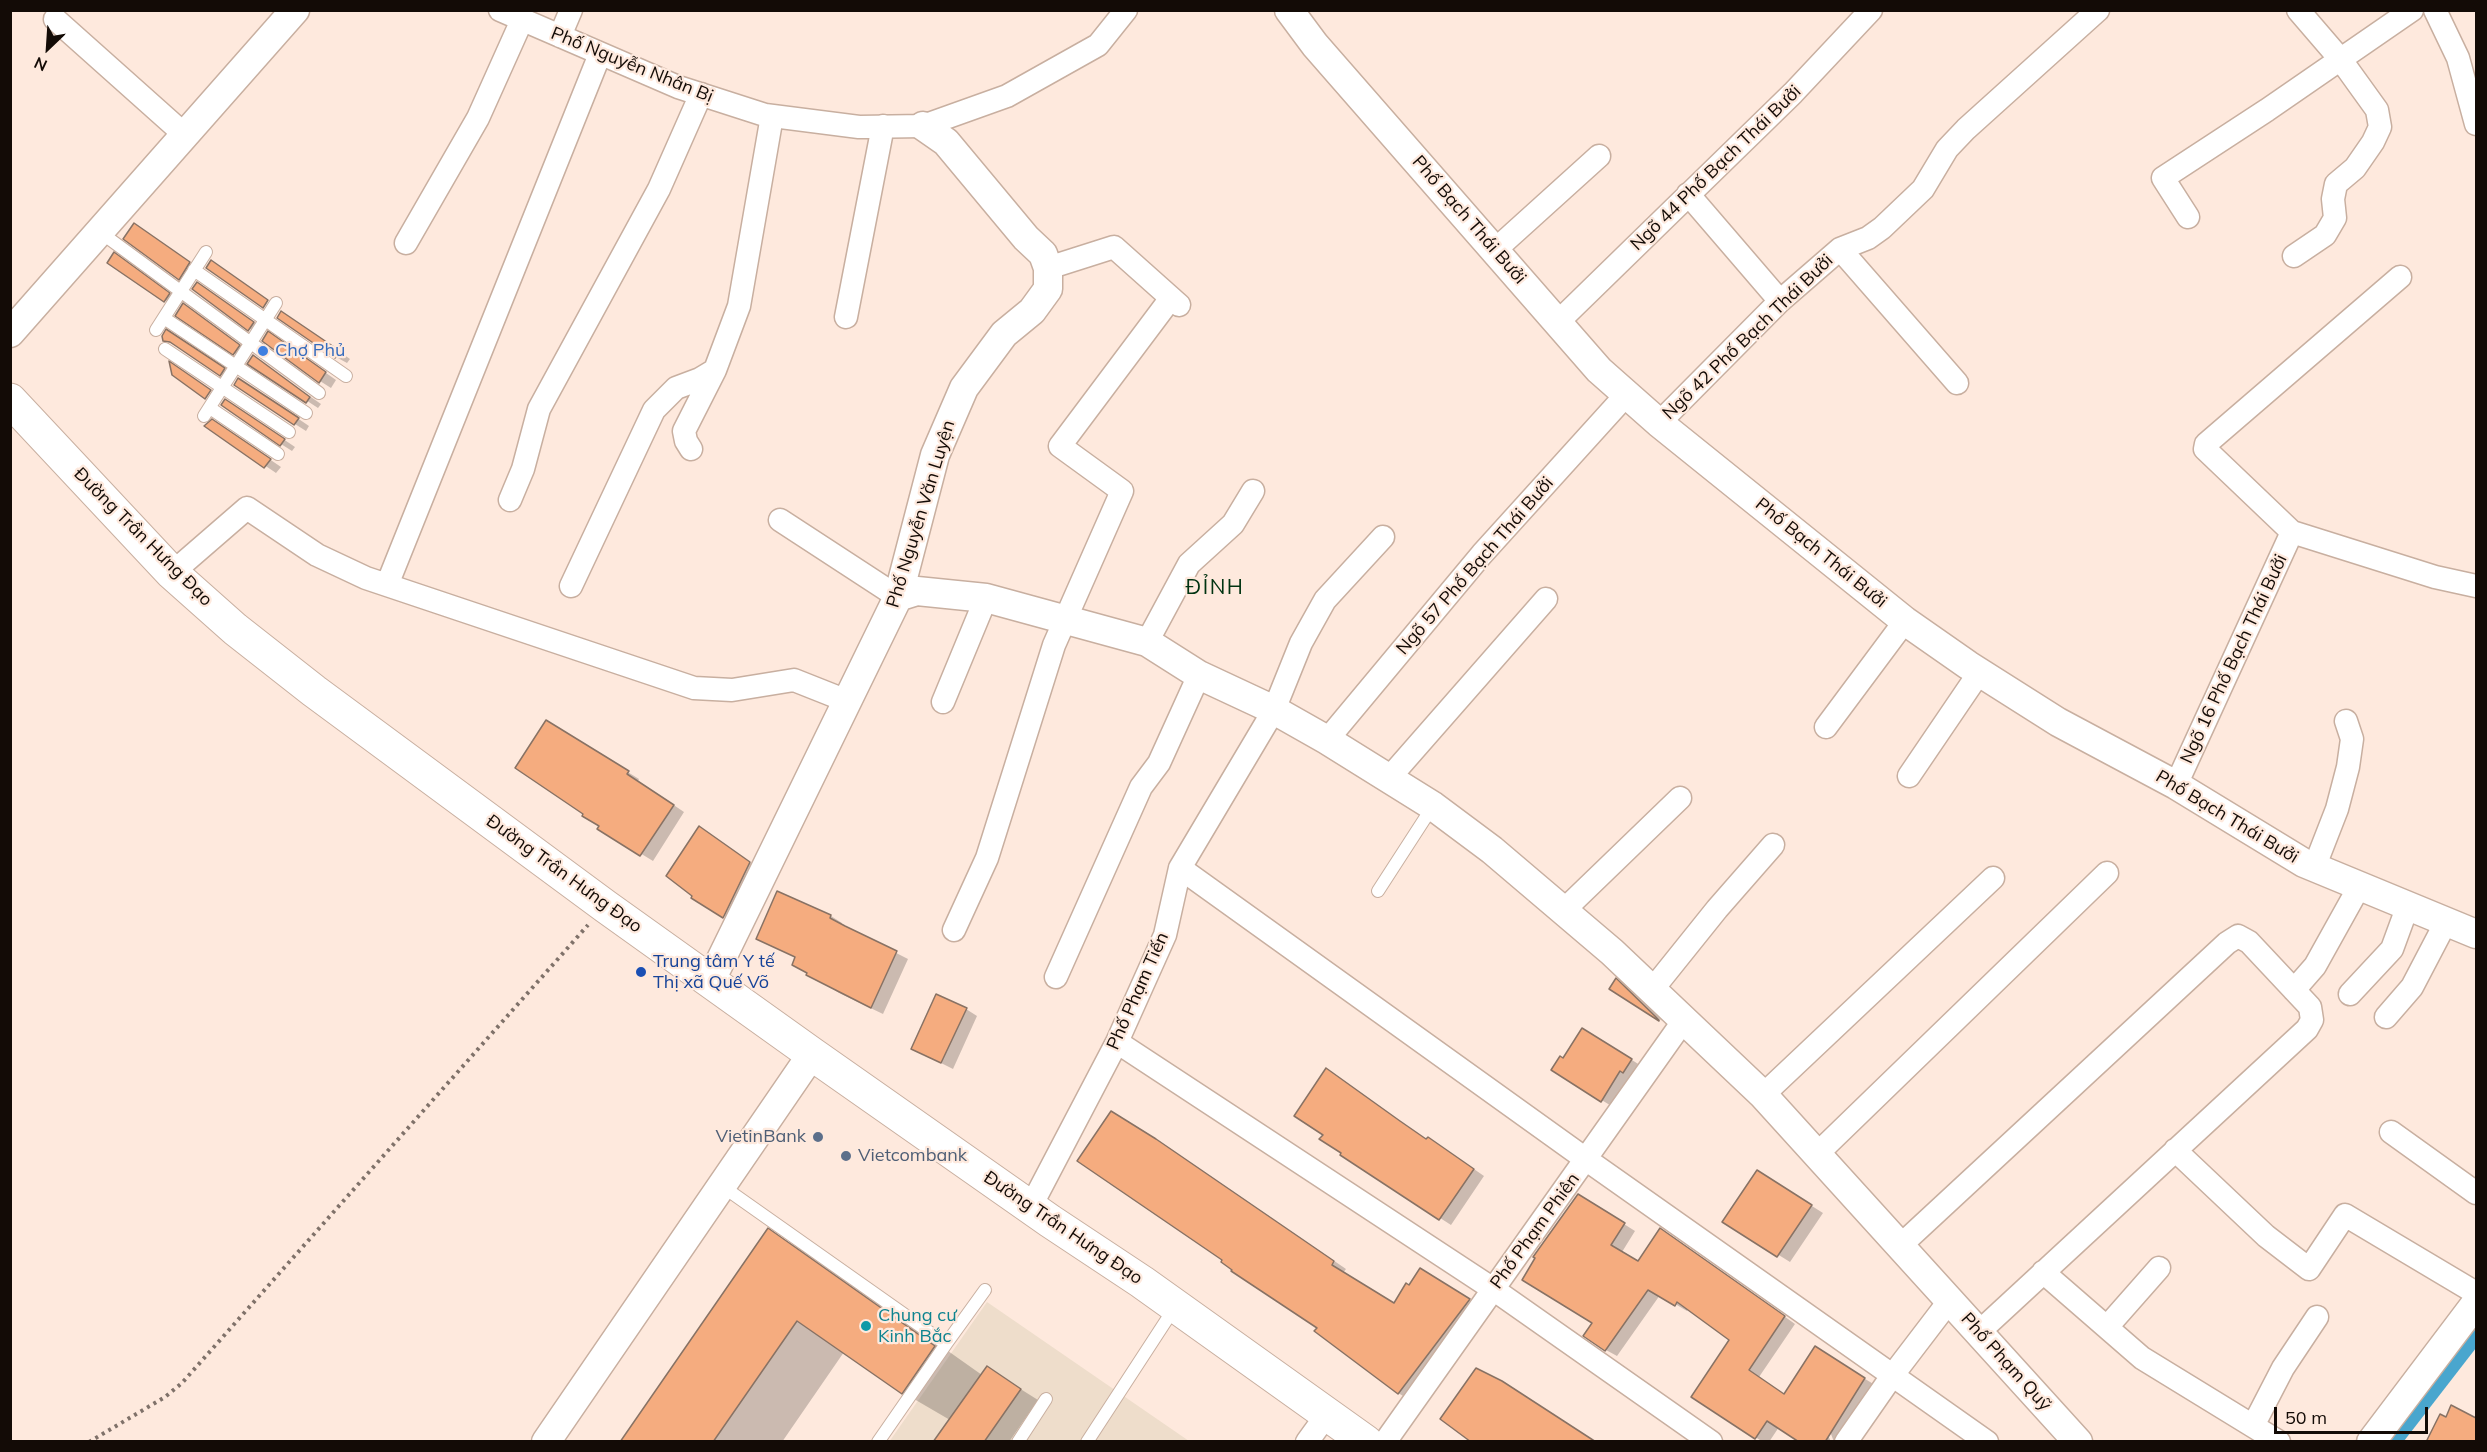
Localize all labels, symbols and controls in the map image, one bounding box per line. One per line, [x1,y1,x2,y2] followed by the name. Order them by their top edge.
[18,18,78,78] north arrow
[548,23,716,107] street label: Phố Nguyễn Nhân Bị
[31,53,50,76] text: N
[1626,81,1806,255] street label: Ngõ 44 Phố Bạch Thái Bưởi
[1407,151,1531,289] street label: Phố Bạch Thái Bưởi
[1658,250,1838,424] street label: Ngõ 42 Phố Bạch Thái Bưởi
[275,340,345,362] place label: Chợ Phủ
[256,344,270,358] marker: Chợ Phủ
[882,418,960,610] street label: Phố Nguyễn Văn Luyện
[69,463,217,611] street label: Đường Trần Hưng Đạo
[1392,473,1558,659] street label: Ngõ 57 Phố Bạch Thái Bưởi
[1751,493,1891,613] street label: Phố Bạch Thái Bưởi
[2176,551,2292,767] street label: Ngõ 16 Phố Bạch Thái Bưởi
[1186,575,1244,601] district label: ĐỈNH
[2152,766,2302,868] street label: Phố Bạch Thái Bưởi
[482,810,646,938] street label: Đường Trần Hưng Đạo
[1102,929,1174,1053] street label: Phố Phạm Tiến
[653,951,775,994] place label: Trung tâm Y tế Thị xã Quế Võ
[634,965,648,979] marker: Trung tâm Y tế Thị xã Quế Võ
[715,1126,806,1148] place label: VietinBank
[811,1130,825,1144] marker: VietinBank
[858,1145,967,1167] place label: Vietcombank
[839,1149,853,1163] marker: Vietcombank
[979,1167,1147,1289] street label: Đường Trần Hưng Đạo
[1486,1169,1584,1293] street label: Phố Phạm Phiên
[878,1305,957,1348] place label: Chung cư Kinh Bắc
[1956,1308,2056,1416] street label: Phố Phạm Quỹ
[859,1319,873,1333] marker: Chung cư Kinh Bắc
[2277,1395,2432,1433] scale bar
[2285,1406,2327,1429] text: 50 m

